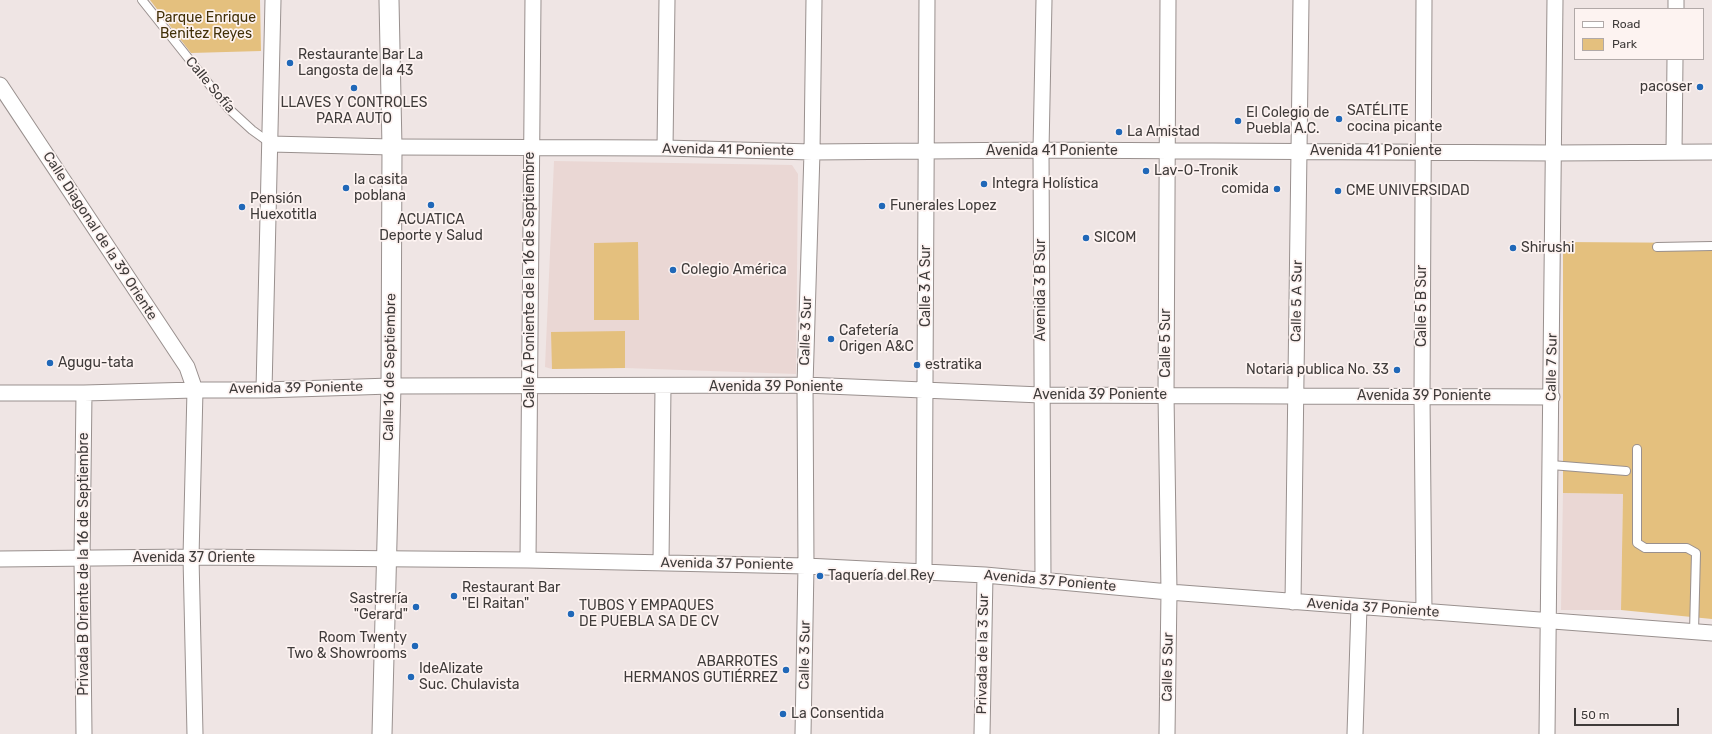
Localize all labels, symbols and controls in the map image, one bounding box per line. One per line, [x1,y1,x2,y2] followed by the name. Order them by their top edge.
[1574,8,1704,60] legend
[156,10,256,42] park label: Parque Enrique Benitez Reyes
[1612,17,1640,31] text: Road
[1612,37,1637,51] text: Park
[298,47,423,80] place label: Restaurante Bar La Langosta de la 43
[182,53,238,117] street label: Calle Sofía
[285,58,295,68] marker: Restaurante Bar La Langosta de la 43
[1640,79,1692,95] place label: pacoser
[1695,82,1705,92] marker: pacoser
[349,83,359,93] marker: LLAVES Y CONTROLES PARA AUTO
[280,95,428,128] place label: LLAVES Y CONTROLES PARA AUTO
[1347,103,1442,136] place label: SATÉLITE cocina picante
[1246,105,1329,138] place label: El Colegio de Puebla A.C.
[1334,114,1344,124] marker: SATÉLITE cocina picante
[1233,116,1243,126] marker: El Colegio de Puebla A.C.
[1127,124,1200,140] place label: La Amistad
[1114,127,1124,137] marker: La Amistad
[662,140,794,160] street label: Avenida 41 Poniente
[986,143,1118,159] street label: Avenida 41 Poniente
[1310,143,1442,159] street label: Avenida 41 Poniente
[39,149,161,323] street label: Calle Diagonal de la 39 Oriente
[522,152,538,408] street label: Calle A Poniente de la 16 de Septiembre
[1154,163,1238,179] place label: Lav-O-Tronik
[1141,166,1151,176] marker: Lav-O-Tronik
[354,172,408,204] place label: la casita poblana
[992,176,1099,192] place label: Integra Holística
[979,179,989,189] marker: Integra Holística
[1221,181,1269,197] place label: comida
[341,183,351,193] marker: la casita poblana
[1346,183,1470,199] place label: CME UNIVERSIDAD
[1272,184,1282,194] marker: comida
[1333,186,1343,196] marker: CME UNIVERSIDAD
[250,191,317,224] place label: Pensión Huexotitla
[890,198,997,214] place label: Funerales Lopez
[426,200,436,210] marker: ACUATICA Deporte y Salud
[877,201,887,211] marker: Funerales Lopez
[237,202,247,212] marker: Pensión Huexotitla
[379,212,483,244] place label: ACUATICA Deporte y Salud
[1094,230,1136,246] place label: SICOM
[1081,233,1091,243] marker: SICOM
[1033,239,1049,341] street label: Avenida 3 B Sur
[1521,240,1574,256] place label: Shirushi
[1508,243,1518,253] marker: Shirushi
[918,245,934,327] street label: Calle 3 A Sur
[1288,260,1306,342] street label: Calle 5 A Sur
[681,262,787,278] place label: Colegio América
[668,265,678,275] marker: Colegio América
[1414,265,1430,347] street label: Calle 5 B Sur
[380,293,400,441] street label: Calle 16 de Septiembre
[796,296,816,366] street label: Calle 3 Sur
[1158,308,1174,378] street label: Calle 5 Sur
[839,323,914,356] place label: Cafetería Origen A&C
[1543,333,1561,401] street label: Calle 7 Sur
[826,334,836,344] marker: Cafetería Origen A&C
[58,355,134,371] place label: Agugu-tata
[925,357,982,373] place label: estratika
[45,358,55,368] marker: Agugu-tata
[912,360,922,370] marker: estratika
[1246,362,1389,378] place label: Notaria publica No. 33
[1392,365,1402,375] marker: Notaria publica No. 33
[229,378,363,398] street label: Avenida 39 Poniente
[709,379,843,395] street label: Avenida 39 Poniente
[1033,387,1167,403] street label: Avenida 39 Poniente
[1357,388,1491,404] street label: Avenida 39 Poniente
[76,432,92,696] street label: Privada B Oriente de la 16 de Septiembre
[133,550,255,566] street label: Avenida 37 Oriente
[660,554,794,574] street label: Avenida 37 Poniente
[983,567,1117,595] street label: Avenida 37 Poniente
[828,568,934,584] place label: Taquería del Rey
[815,571,825,581] marker: Taquería del Rey
[462,580,560,612] place label: Restaurant Bar "El Raitan"
[350,591,408,624] place label: Sastrería "Gerard"
[449,591,459,601] marker: Restaurant Bar "El Raitan"
[974,593,992,715] street label: Privada de la 3 Sur
[1306,595,1440,621] street label: Avenida 37 Poniente
[579,598,719,630] place label: TUBOS Y EMPAQUES DE PUEBLA SA DE CV
[411,602,421,612] marker: Sastrería "Gerard"
[566,609,576,619] marker: TUBOS Y EMPAQUES DE PUEBLA SA DE CV
[796,620,814,690] street label: Calle 3 Sur
[287,630,407,662] place label: Room Twenty Two & Showrooms
[1159,632,1177,702] street label: Calle 5 Sur
[410,641,420,651] marker: Room Twenty Two & Showrooms
[624,654,778,686] place label: ABARROTES HERMANOS GUTIÉRREZ
[419,661,520,694] place label: IdeAlizate Suc. Chulavista
[781,665,791,675] marker: ABARROTES HERMANOS GUTIÉRREZ
[406,672,416,682] marker: IdeAlizate Suc. Chulavista
[1576,700,1681,726] scale bar
[791,706,884,722] place label: La Consentida
[1581,708,1609,722] text: 50 m
[778,709,788,719] marker: La Consentida

